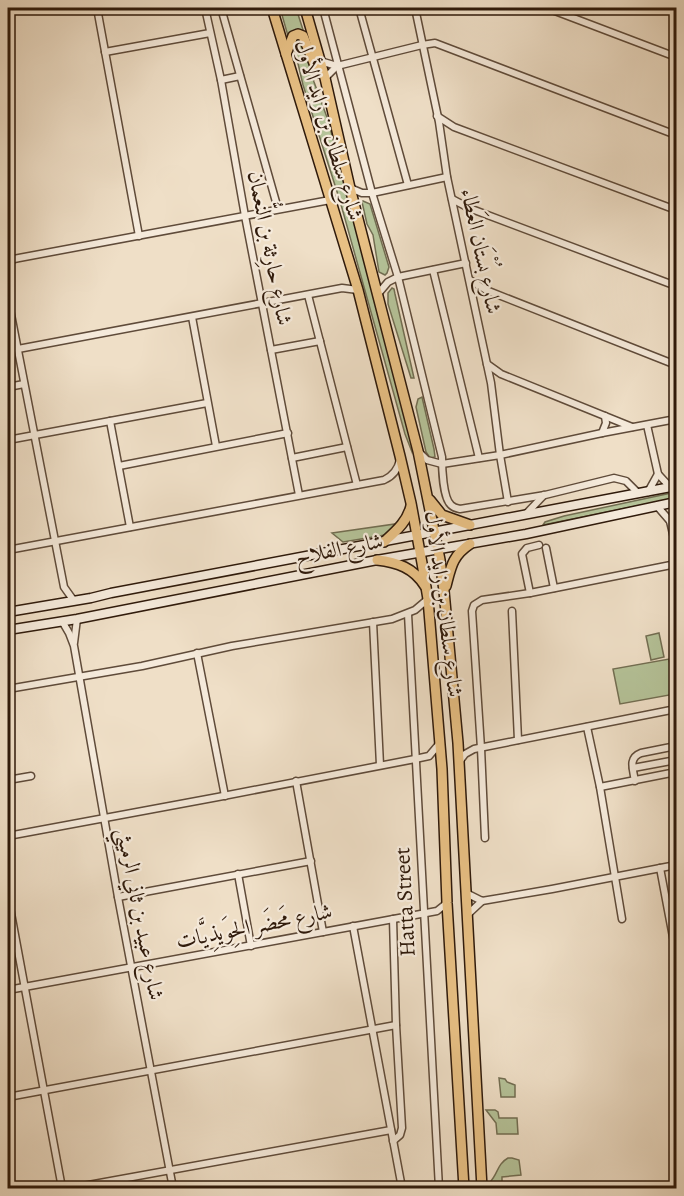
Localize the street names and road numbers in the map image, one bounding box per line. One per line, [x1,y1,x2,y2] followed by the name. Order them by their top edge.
[284,36,372,225] street label: شارع سلطان بن زايد الأول
[237,167,307,329] street label: شارع حارِثة بن النُّعمان
[450,185,513,317] street label: شارع بُسْتَان العَطاء
[415,509,471,699] street label: شارع سلطان بن زايد الأول
[292,526,386,576] street label: شارع الفلاح
[104,825,171,1004] street label: شارع عبيد بن ثاني الرميثي
[387,846,423,958] street label: Hatta Street
[172,892,335,959] street label: شارع مَحضَر الحِوَيذِيَّات

